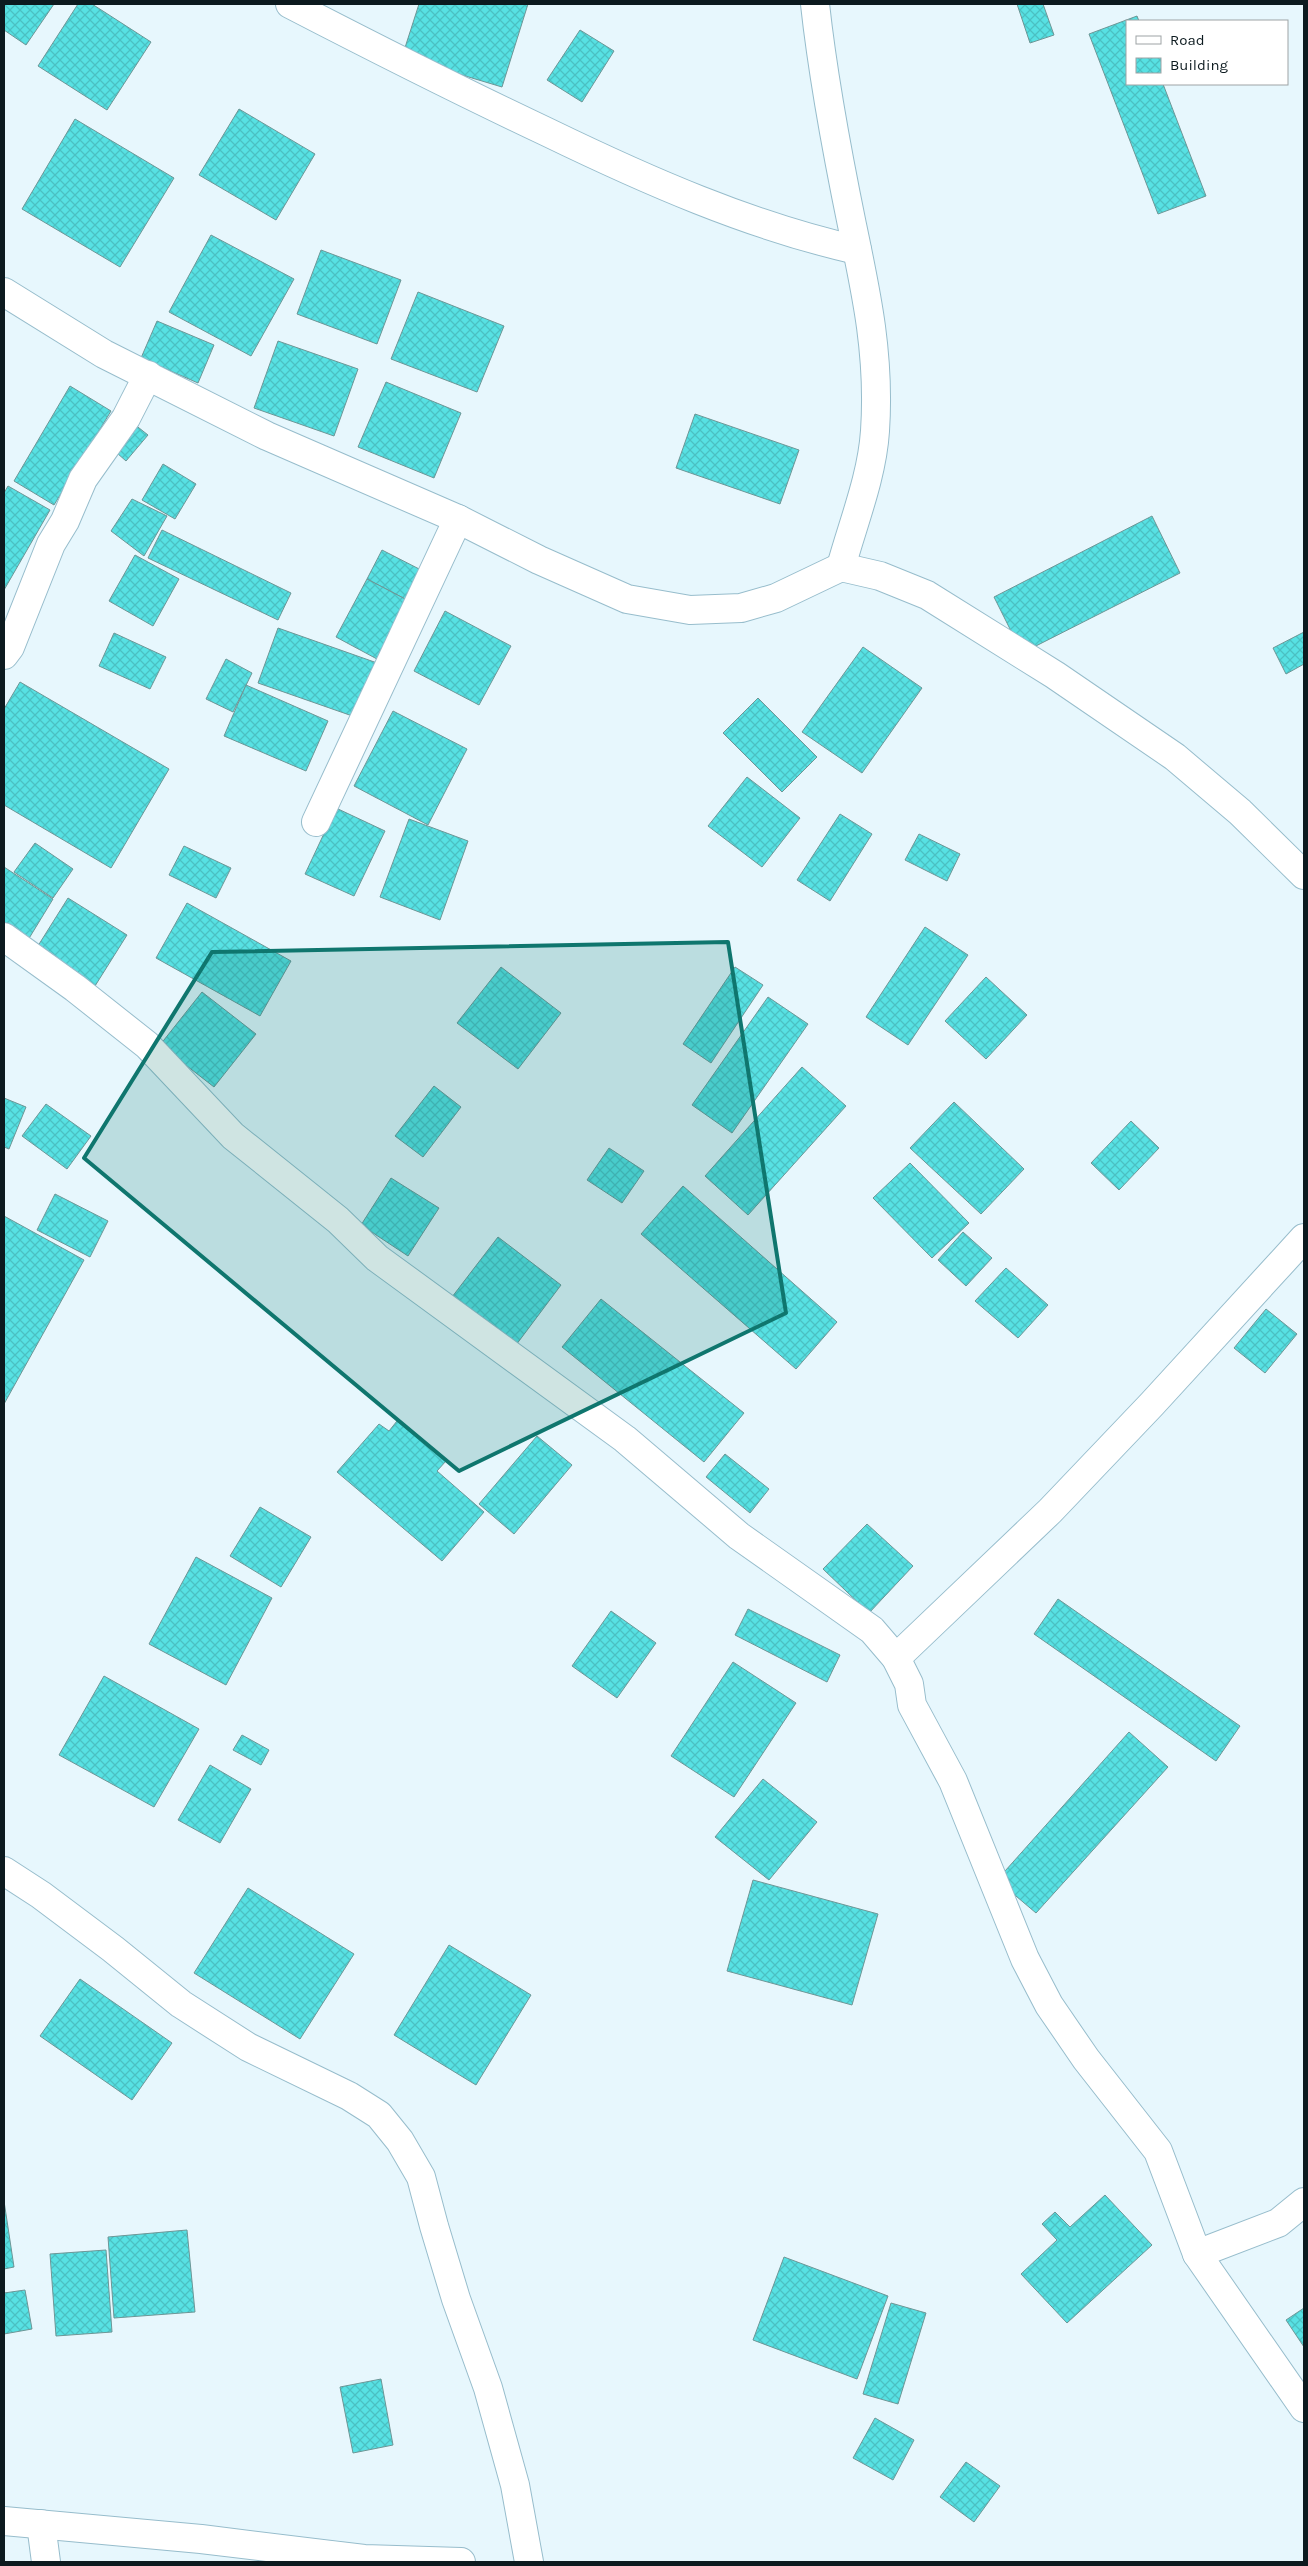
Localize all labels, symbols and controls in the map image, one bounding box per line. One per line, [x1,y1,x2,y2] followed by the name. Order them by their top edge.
[1126,20,1288,85] legend
[1170,31,1205,49] text: Road
[1170,56,1228,74] text: Building

